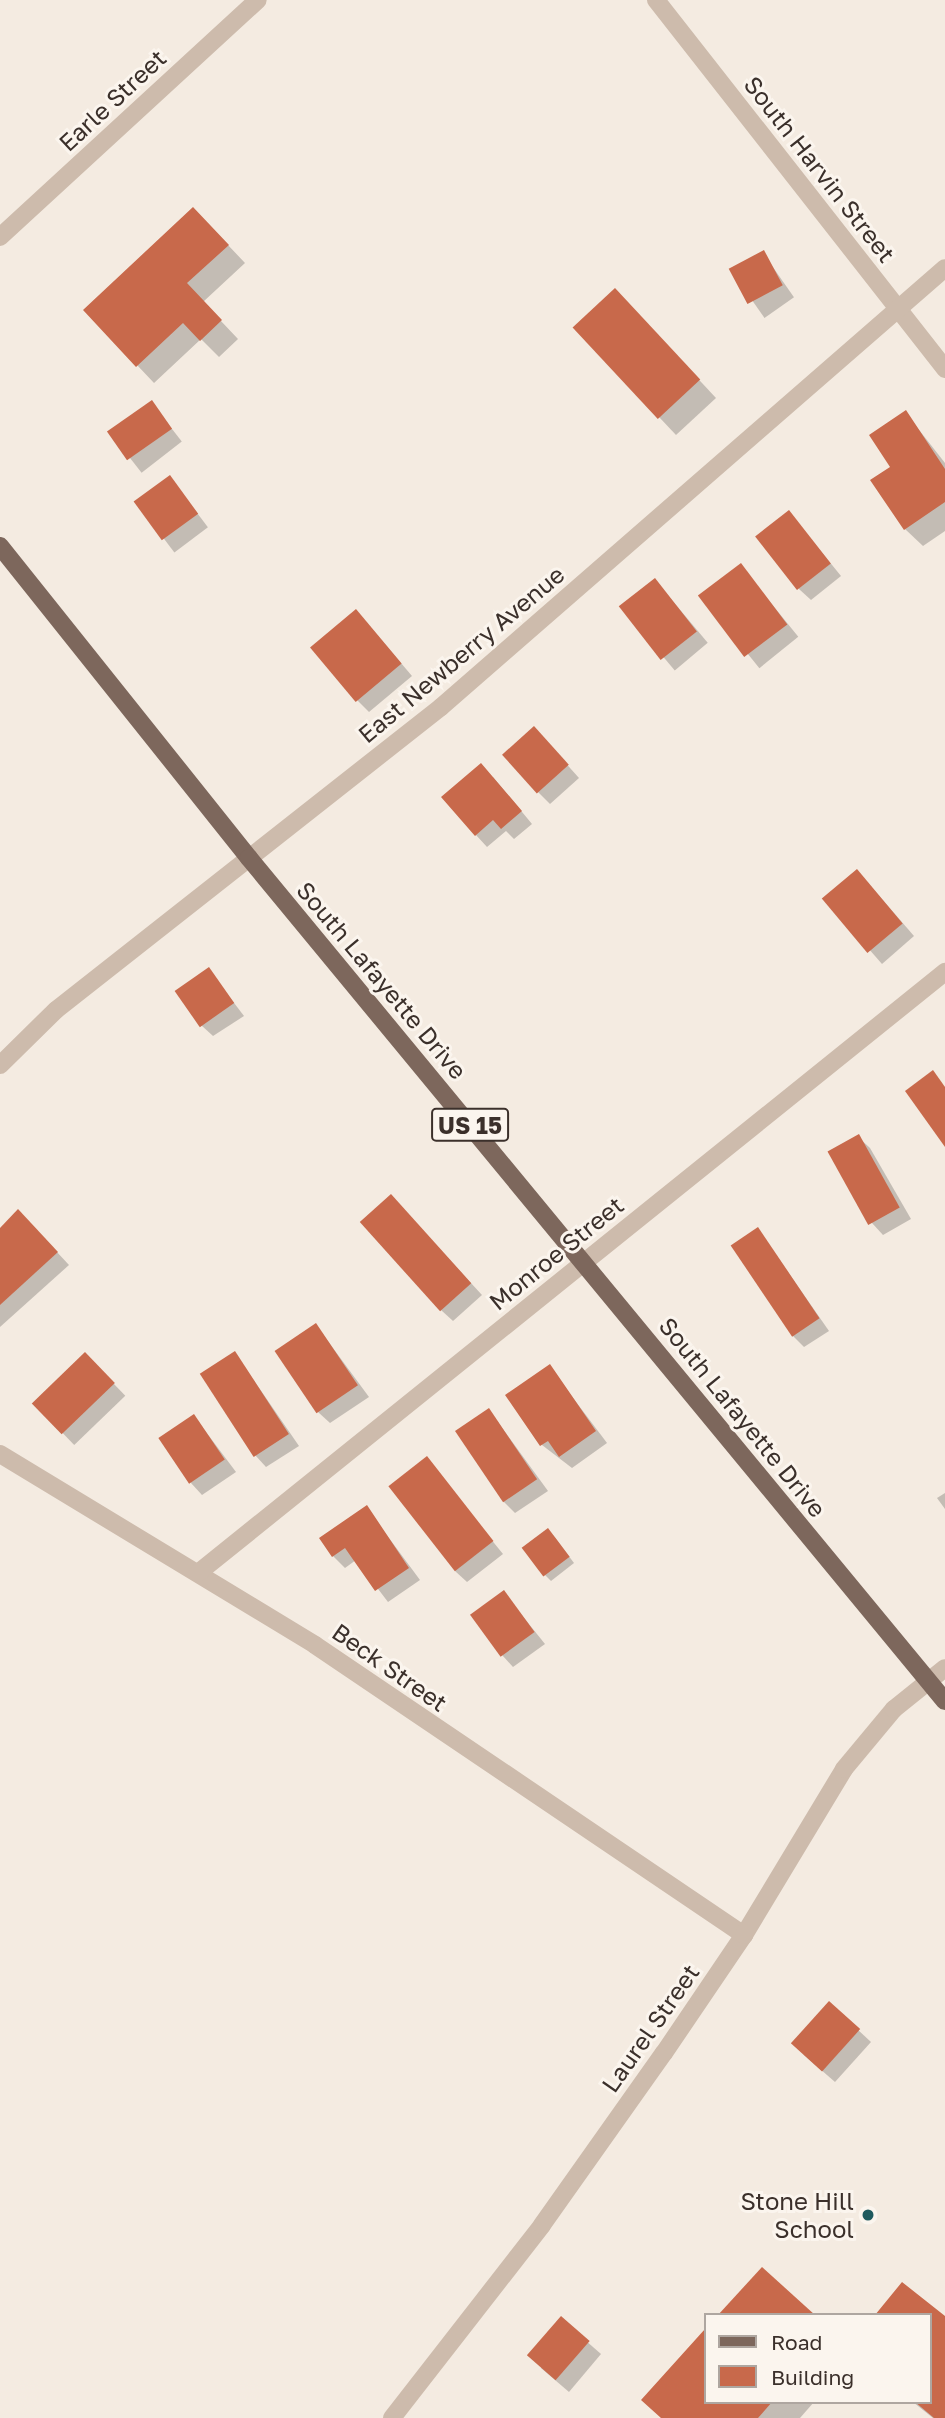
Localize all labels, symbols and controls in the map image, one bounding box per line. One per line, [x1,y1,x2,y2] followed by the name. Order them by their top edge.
[53,43,171,157] street label: Earle Street
[738,70,902,268] street label: South Harvin Street
[352,559,570,749] street label: East Newberry Avenue
[291,875,473,1085] street label: South Lafayette Drive
[430,1106,510,1144] road number: US 15
[483,1190,629,1316] street label: Monroe Street
[654,1311,832,1523] street label: South Lafayette Drive
[327,1617,453,1717] street label: Beck Street
[595,1958,705,2098] street label: Laurel Street
[740,2187,854,2243] place label: Stone Hill School
[860,2207,876,2223] marker: Stone Hill School
[704,2313,931,2404] legend
[771,2329,822,2355] text: Road
[771,2364,854,2390] text: Building

